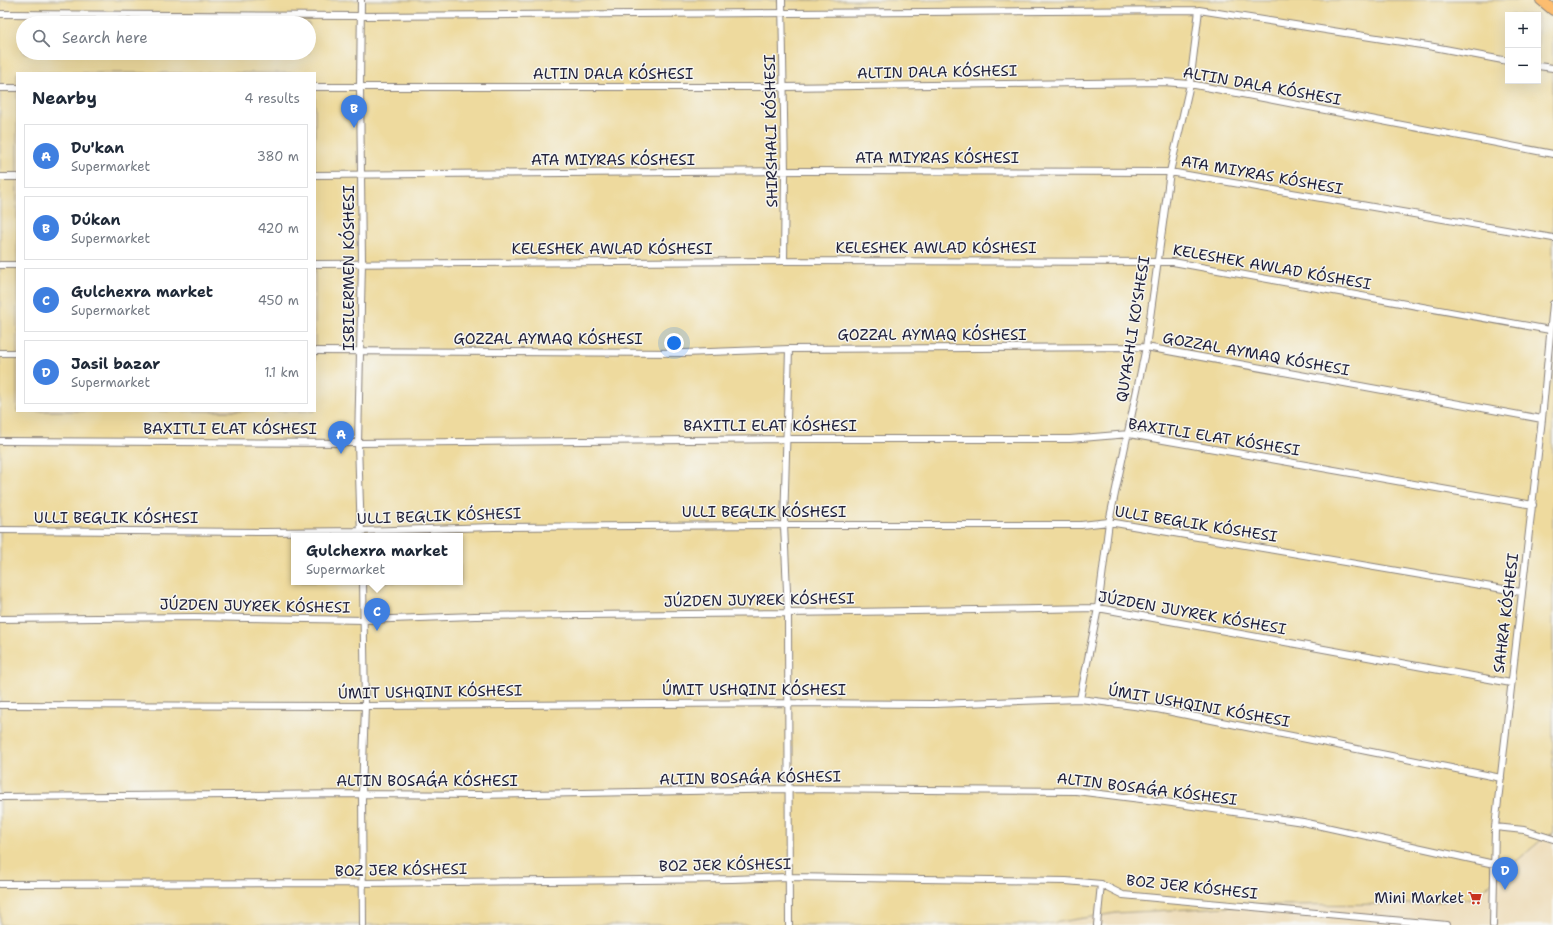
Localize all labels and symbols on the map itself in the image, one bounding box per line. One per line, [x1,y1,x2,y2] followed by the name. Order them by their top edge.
[759,54,782,208] street label: SHIRSHALI KÓSHESI
[857,60,1017,83] street label: ALTIN DALA KÓSHESI
[1181,61,1343,110] street label: ALTIN DALA KÓSHESI
[533,63,693,84] street label: ALTIN DALA KÓSHESI
[341,95,367,128] pin: B
[855,147,1019,168] street label: ATA MIYRAS KÓSHESI
[531,149,695,170] street label: ATA MIYRAS KÓSHESI
[1180,150,1345,199] street label: ATA MIYRAS KÓSHESI
[338,185,359,351] street label: ISBILERMEN KÓSHESI
[836,237,1036,258] street label: KELESHEK AWLAD KÓSHESI
[512,238,712,259] street label: KELESHEK AWLAD KÓSHESI
[1171,239,1373,294] street label: KELESHEK AWLAD KÓSHESI
[1112,254,1154,404] street label: QUYASHLI KO'SHESI
[837,324,1027,345] street label: GOZZAL AYMAQ KÓSHESI
[1161,327,1351,380] street label: GOZZAL AYMAQ KÓSHESI
[453,328,643,349] street label: GOZZAL AYMAQ KÓSHESI
[664,333,684,353] your location
[1127,413,1301,460] street label: BAXITLI ELAT KÓSHESI
[683,415,857,436] street label: BAXITLI ELAT KÓSHESI
[143,418,317,439] street label: BAXITLI ELAT KÓSHESI
[328,421,354,454] pin: A
[1113,500,1279,547] street label: ULLI BEGLIK KÓSHESI
[682,501,846,522] street label: ULLI BEGLIK KÓSHESI
[356,502,521,529] street label: ULLI BEGLIK KÓSHESI
[34,507,198,528] street label: ULLI BEGLIK KÓSHESI
[1488,552,1523,674] street label: SAHRA KÓSHESI
[1096,586,1288,639] street label: JÚZDEN JUYREK KÓSHESI
[663,587,855,612] street label: JÚZDEN JUYREK KÓSHESI
[159,593,351,618] street label: JÚZDEN JUYREK KÓSHESI
[364,598,390,631] pin: C
[338,679,522,704] street label: ÚMIT USHQINI KÓSHESI
[662,679,846,700] street label: ÚMIT USHQINI KÓSHESI
[1107,679,1292,732] street label: ÚMIT USHQINI KÓSHESI
[659,765,841,790] street label: ALTIN BOSAǴA KÓSHESI
[1056,767,1239,810] street label: ALTIN BOSAǴA KÓSHESI
[336,770,518,791] street label: ALTIN BOSAǴA KÓSHESI
[659,853,791,876] street label: BOZ JER KÓSHESI
[1492,857,1518,890] pin: D
[335,858,467,881] street label: BOZ JER KÓSHESI
[1125,869,1259,904] street label: BOZ JER KÓSHESI
[1374,888,1464,908] place label: Mini Market
[1467,890,1483,906] supermarket icon: Mini Market

